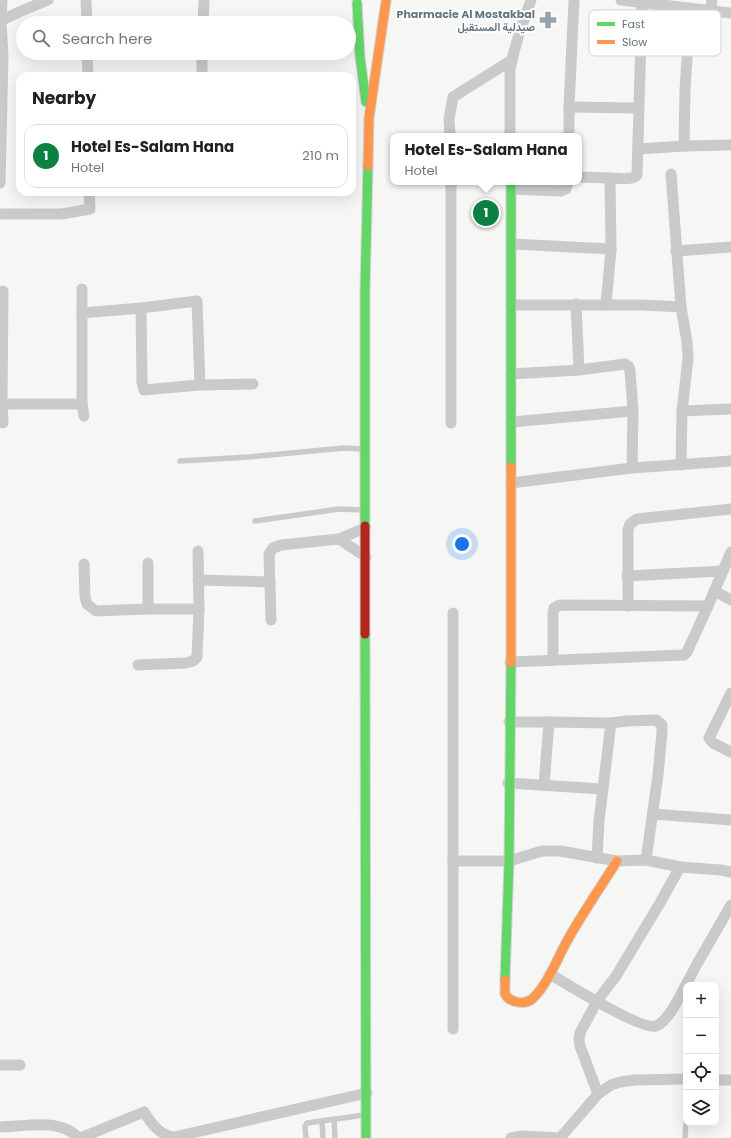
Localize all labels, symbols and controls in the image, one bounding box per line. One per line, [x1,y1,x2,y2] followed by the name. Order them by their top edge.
[397,6,535,35] place label: Pharmacie Al Mostakbal صيدلية المستقبل
[538,10,558,30] pharmacy icon: Pharmacie Al Mostakbal صيدلية المستقبل
[589,10,721,56] legend
[16,16,356,60] search box
[622,16,645,32] text: Fast
[30,27,52,49] icon: search
[62,28,152,49] text: Search here
[622,34,647,50] text: Slow
[32,86,96,110] text: Nearby
[390,133,582,185] popup
[71,136,234,157] text: Hotel Es-Salam Hana
[404,139,568,160] text: Hotel Es-Salam Hana
[44,146,48,165] text: 1
[302,146,339,165] text: 210 m
[71,158,104,177] text: Hotel
[404,161,438,180] text: Hotel
[473,198,499,228] pin: 1
[452,534,472,554] your location
[683,982,719,1126] map controls
[683,982,719,1018] button: +
[683,1018,719,1054] button: −
[683,1054,719,1090] button: locate
[683,1090,719,1126] button: layers

